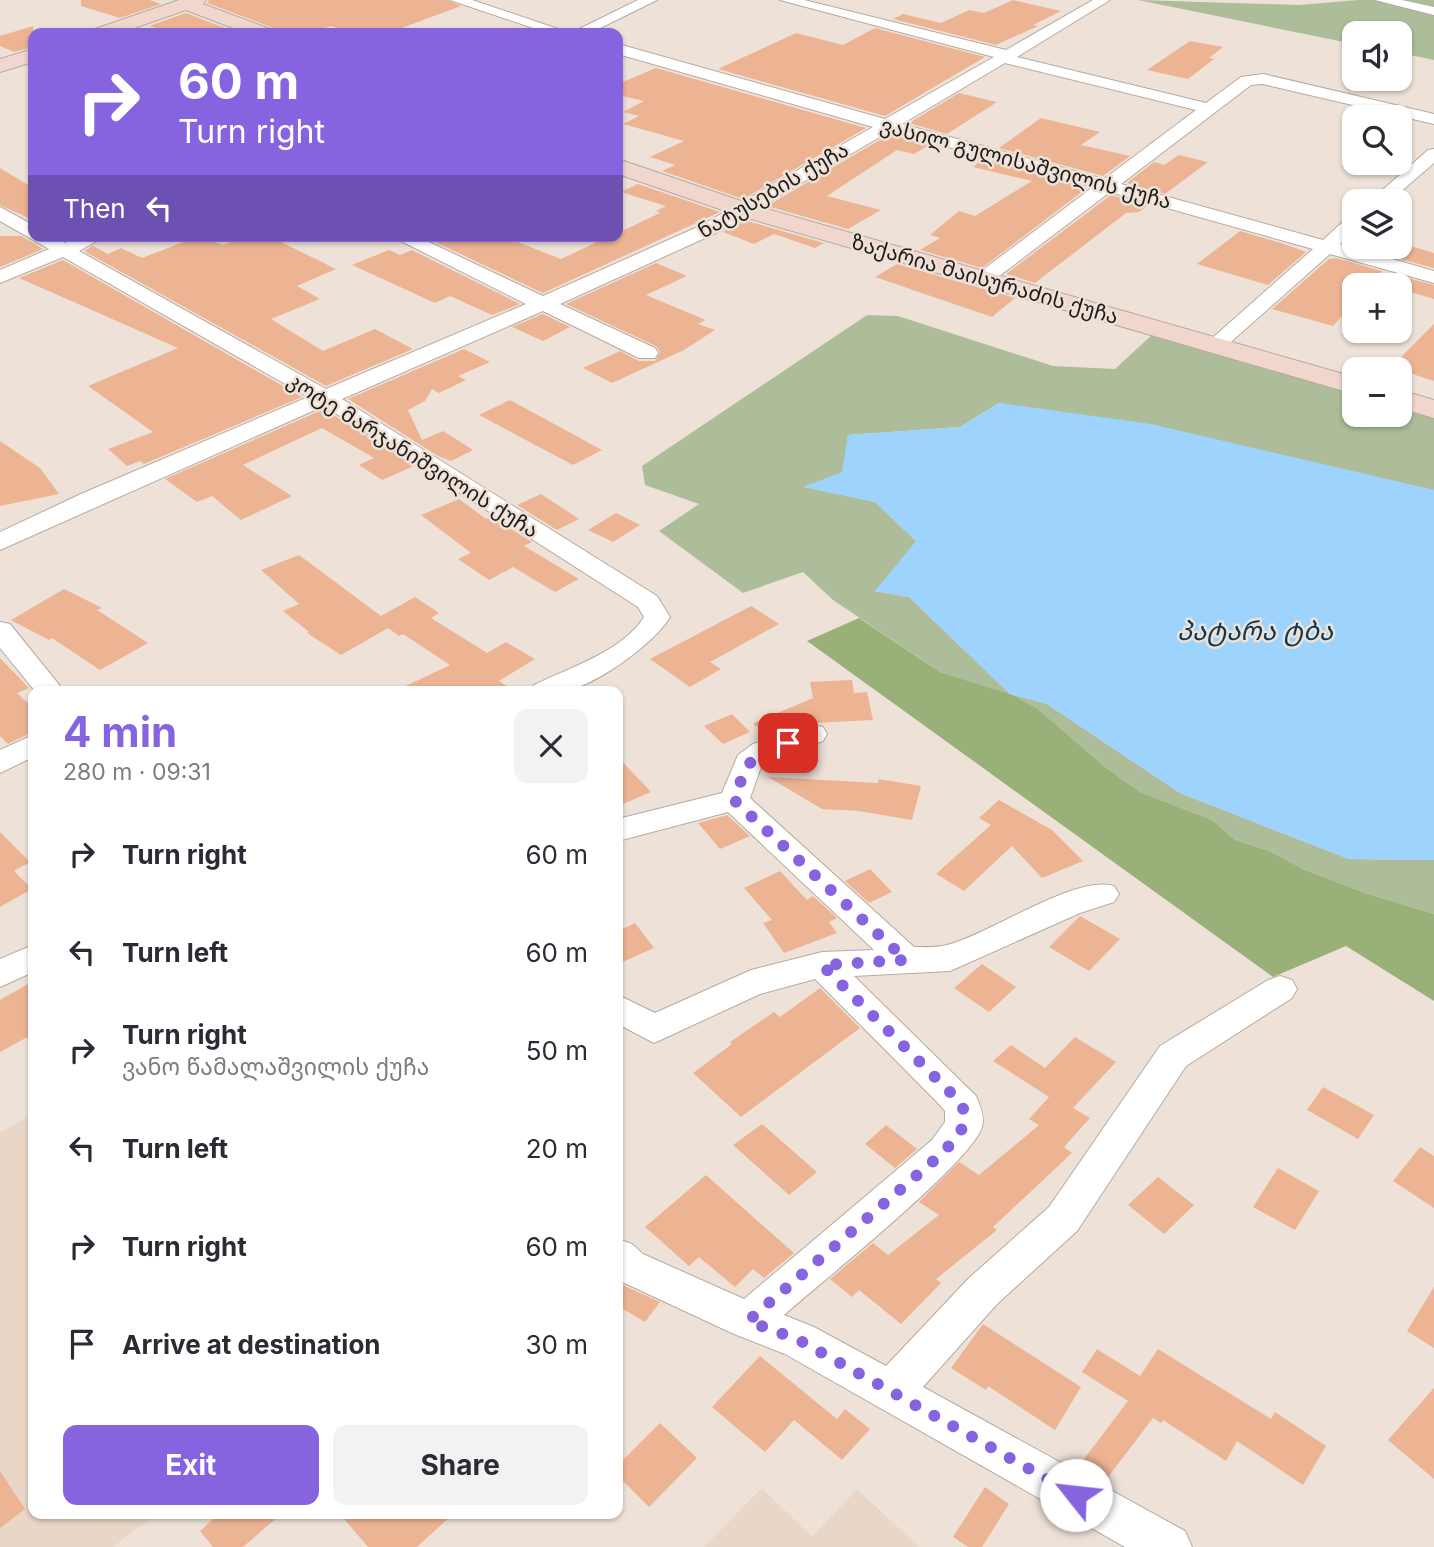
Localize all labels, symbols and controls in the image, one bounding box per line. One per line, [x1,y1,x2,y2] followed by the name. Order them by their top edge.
[1342,21,1412,427] map controls
[1342,21,1412,91] button: sound
[178,52,299,111] text: 60 m
[63,56,154,147] icon: right
[1342,105,1412,175] button: search
[178,112,325,151] text: Turn right
[878,112,1174,215] street label: ვასილ გულისაშვილის ქუჩა
[693,137,853,243] street label: ნატუსების ქუჩა
[140,189,178,227] icon: left
[1342,189,1412,259] button: layers
[63,193,126,224] text: Then
[849,229,1121,329] street label: ზაქარია მაისურაძის ქუჩა
[1342,273,1412,343] button: +
[1342,357,1412,427] button: −
[282,367,543,544] street label: კოტე მარჯანიშვილის ქუჩა
[1177,615,1334,647] water label: პატარა ტბა
[63,706,177,757] text: 4 min
[514,709,588,783] button: close
[758,713,818,773] pin
[769,724,807,762] icon: arrive
[63,758,211,786] text: 280 m · 09:31
[63,835,101,873] icon: right
[122,839,247,870] text: Turn right
[525,839,588,870] text: 60 m
[63,933,101,971] icon: left
[122,937,228,968] text: Turn left
[525,937,588,968] text: 60 m
[122,1019,247,1050] text: Turn right
[63,1031,101,1069] icon: right
[526,1035,588,1066] text: 50 m
[122,1053,429,1081] text: ვანო წამალაშვილის ქუჩა
[63,1129,101,1167] icon: left
[122,1133,228,1164] text: Turn left
[526,1133,588,1164] text: 20 m
[63,1227,101,1265] icon: right
[122,1231,247,1262] text: Turn right
[525,1231,588,1262] text: 60 m
[63,1325,101,1363] icon: arrive
[122,1329,381,1360] text: Arrive at destination
[525,1329,588,1360] text: 30 m
[63,1425,319,1505] button: Exit
[333,1425,588,1505] button: Share
[1039,1458,1113,1532] position arrow

